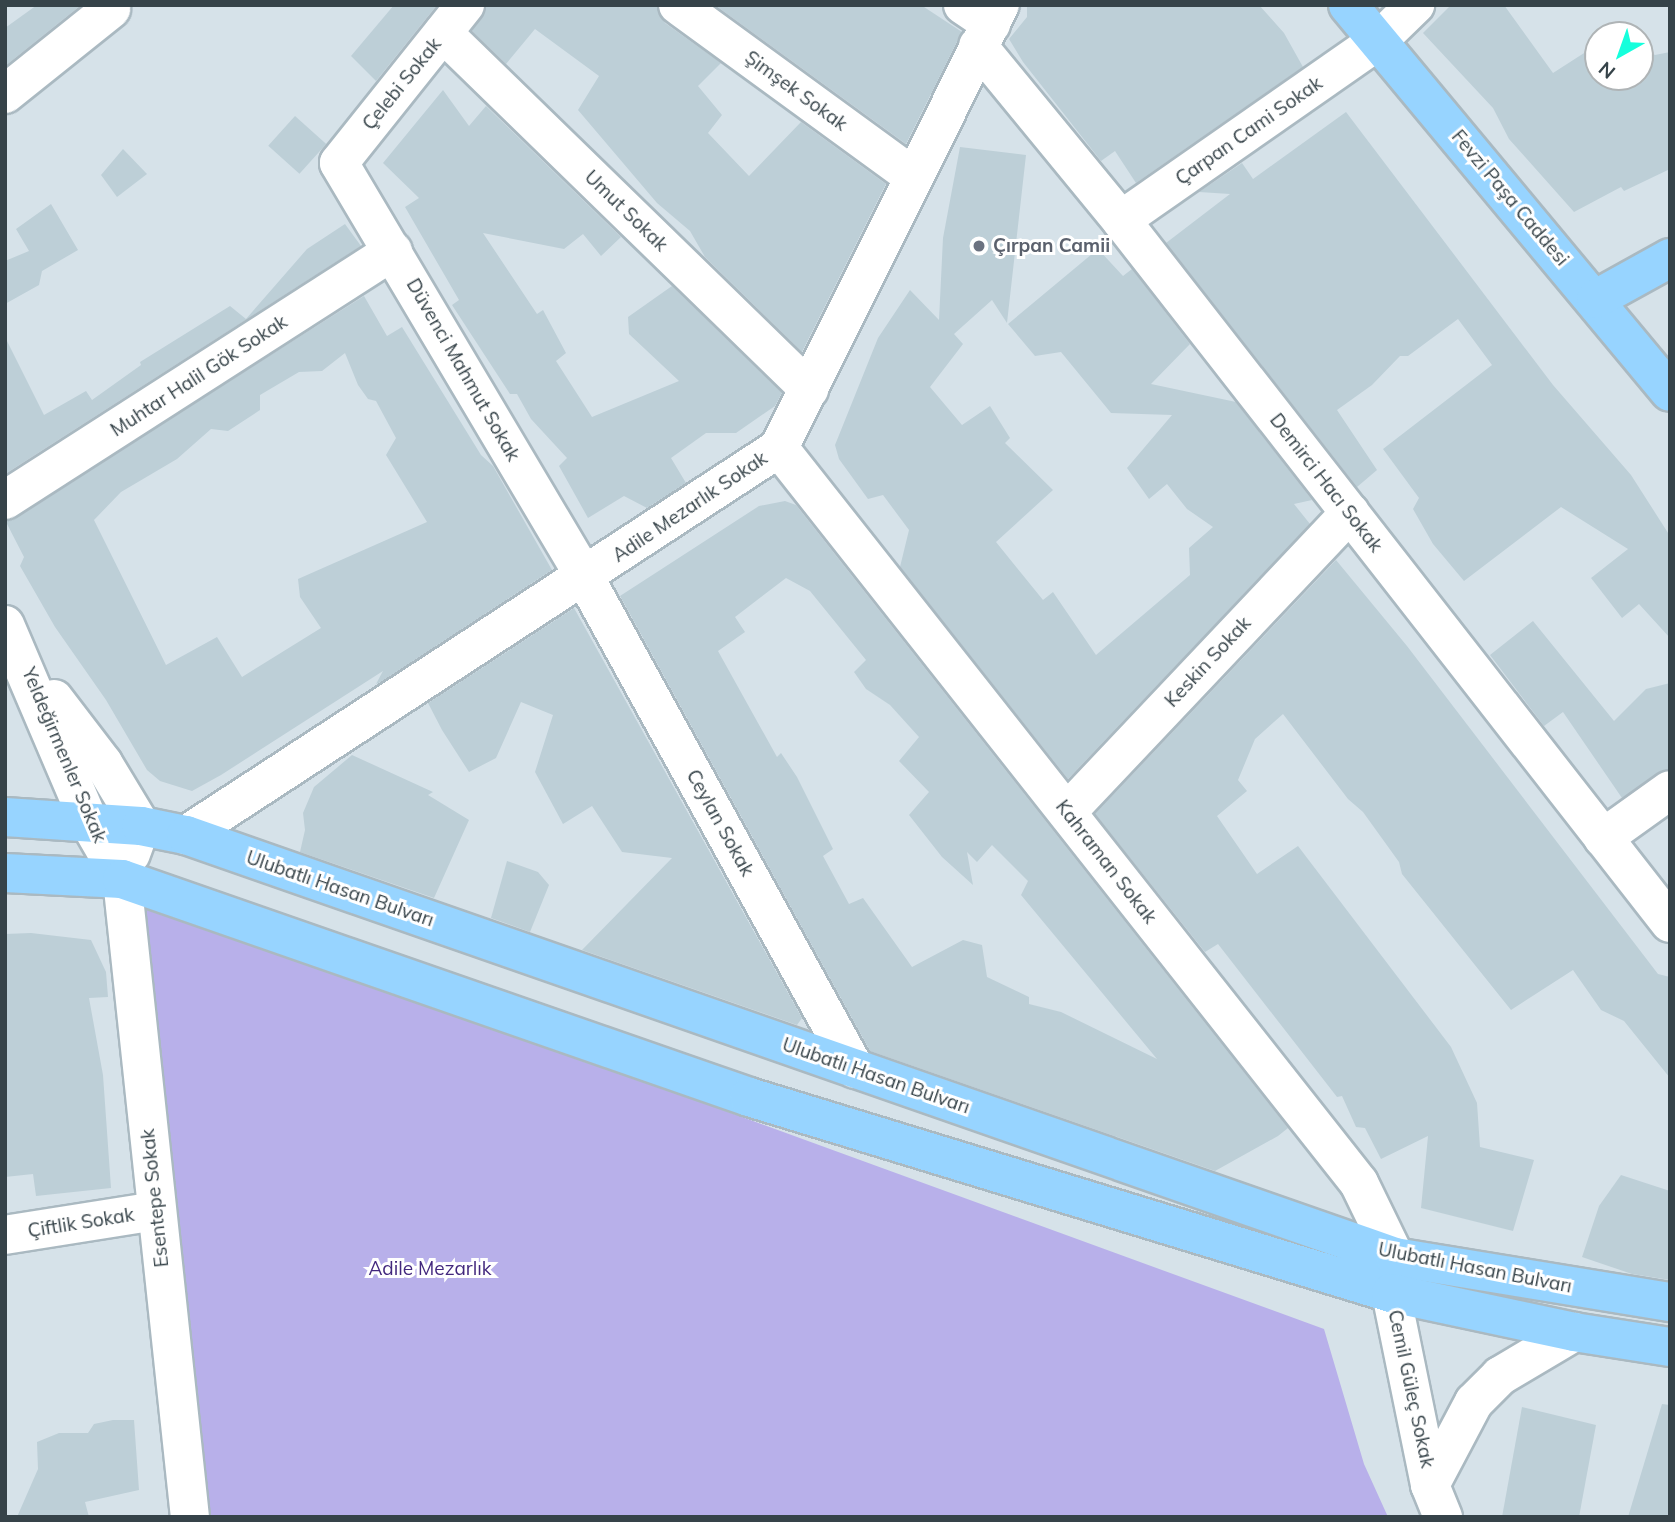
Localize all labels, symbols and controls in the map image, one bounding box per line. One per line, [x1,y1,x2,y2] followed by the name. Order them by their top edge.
[1584,21,1654,91] north arrow
[358,33,446,135] street label: Çelebi Sokak
[740,46,852,136] street label: Şimşek Sokak
[1594,57,1620,84] text: N
[1171,72,1327,190] street label: Çarpan Cami Sokak
[1447,126,1573,270] street label: Fevzi Paşa Caddesi
[580,166,672,256] street label: Umut Sokak
[993,235,1110,257] place label: Çırpan Camii
[971,238,987,254] marker: Çırpan Camii
[401,275,525,465] street label: Düvenci Mahmut Sokak
[106,310,292,442] street label: Muhtar Halil Gök Sokak
[1265,409,1387,557] street label: Demirci Hacı Sokak
[608,447,772,567] street label: Adile Mezarlık Sokak
[1160,612,1256,712] street label: Keskin Sokak
[17,664,111,846] street label: Yeldeğirmenler Sokak
[681,766,759,880] street label: Ceylan Sokak
[1051,796,1161,928] street label: Kahraman Sokak
[243,846,437,932] street label: Ulubatlı Hasan Bulvarı
[779,1033,973,1119] street label: Ulubatlı Hasan Bulvarı
[136,1128,174,1268] street label: Esentepe Sokak
[26,1203,136,1243] street label: Çiftlik Sokak
[1376,1238,1574,1298] street label: Ulubatlı Hasan Bulvarı
[368,1258,492,1280] park label: Adile Mezarlık
[1383,1308,1439,1470] street label: Cemil Güleç Sokak

